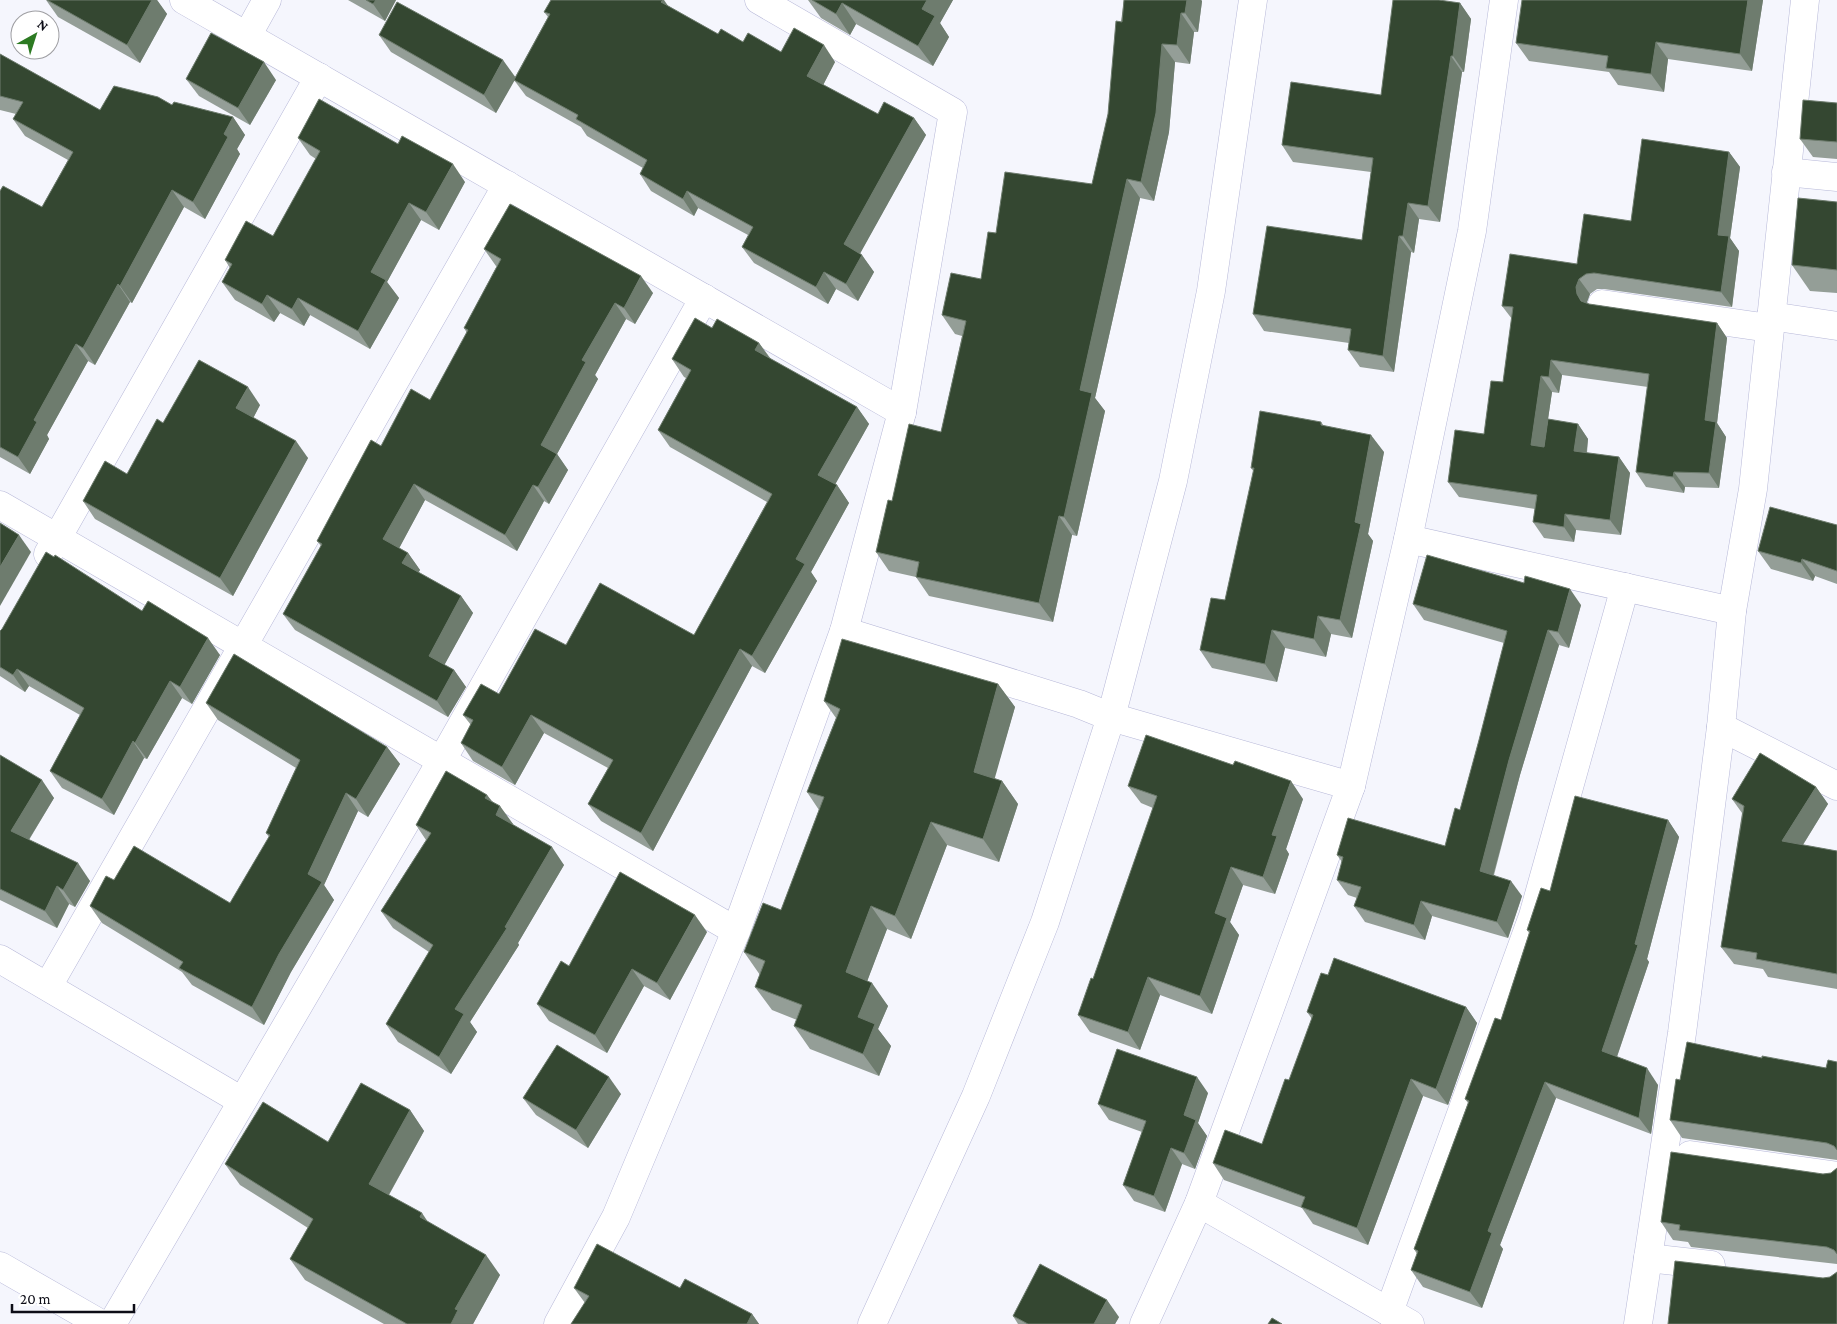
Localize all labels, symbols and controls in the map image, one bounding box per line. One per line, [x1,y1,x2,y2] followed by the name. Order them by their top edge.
[10,10,60,60] north arrow
[34,16,52,34] text: N
[12,1282,135,1314] scale bar
[20,1291,51,1307] text: 20 m

